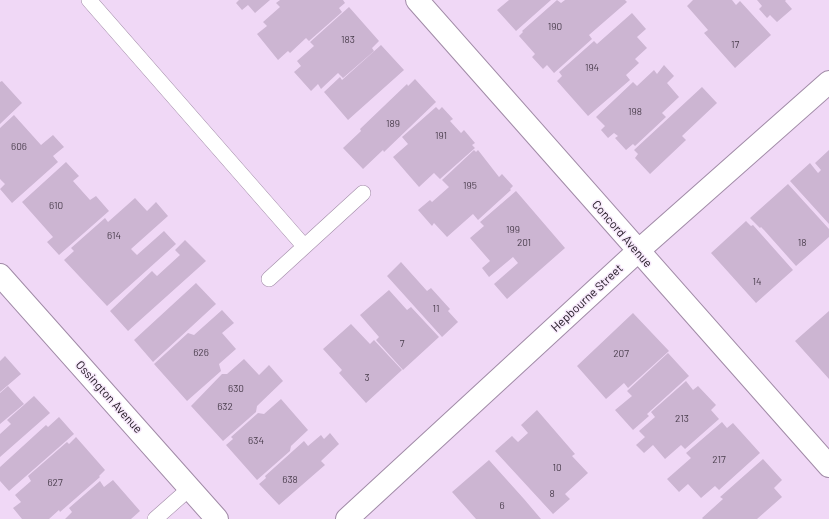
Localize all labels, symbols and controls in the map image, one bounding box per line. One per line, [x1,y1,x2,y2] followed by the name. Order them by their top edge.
[548,21,562,33] house number: 190
[341,34,355,46] house number: 183
[731,39,739,51] house number: 17
[585,62,599,74] house number: 194
[628,106,642,118] house number: 198
[386,118,400,130] house number: 189
[435,130,447,142] house number: 191
[11,141,27,153] house number: 606
[463,180,477,192] house number: 195
[589,197,655,271] street label: Concord Avenue
[49,200,63,212] house number: 610
[506,224,520,236] house number: 199
[107,230,121,242] house number: 614
[517,237,531,249] house number: 201
[798,237,806,249] house number: 18
[548,261,626,335] street label: Hepbourne Street
[752,276,762,288] house number: 14
[432,303,440,315] house number: 11
[400,338,404,350] house number: 7
[193,347,209,359] house number: 626
[613,348,629,360] house number: 207
[73,358,145,436] street label: Ossington Avenue
[364,372,370,384] house number: 3
[228,383,244,395] house number: 630
[217,401,233,413] house number: 632
[675,413,689,425] house number: 213
[248,435,264,447] house number: 634
[712,454,726,466] house number: 217
[552,462,562,474] house number: 10
[282,474,298,486] house number: 638
[47,477,63,489] house number: 627
[549,488,555,500] house number: 8
[499,500,505,512] house number: 6

